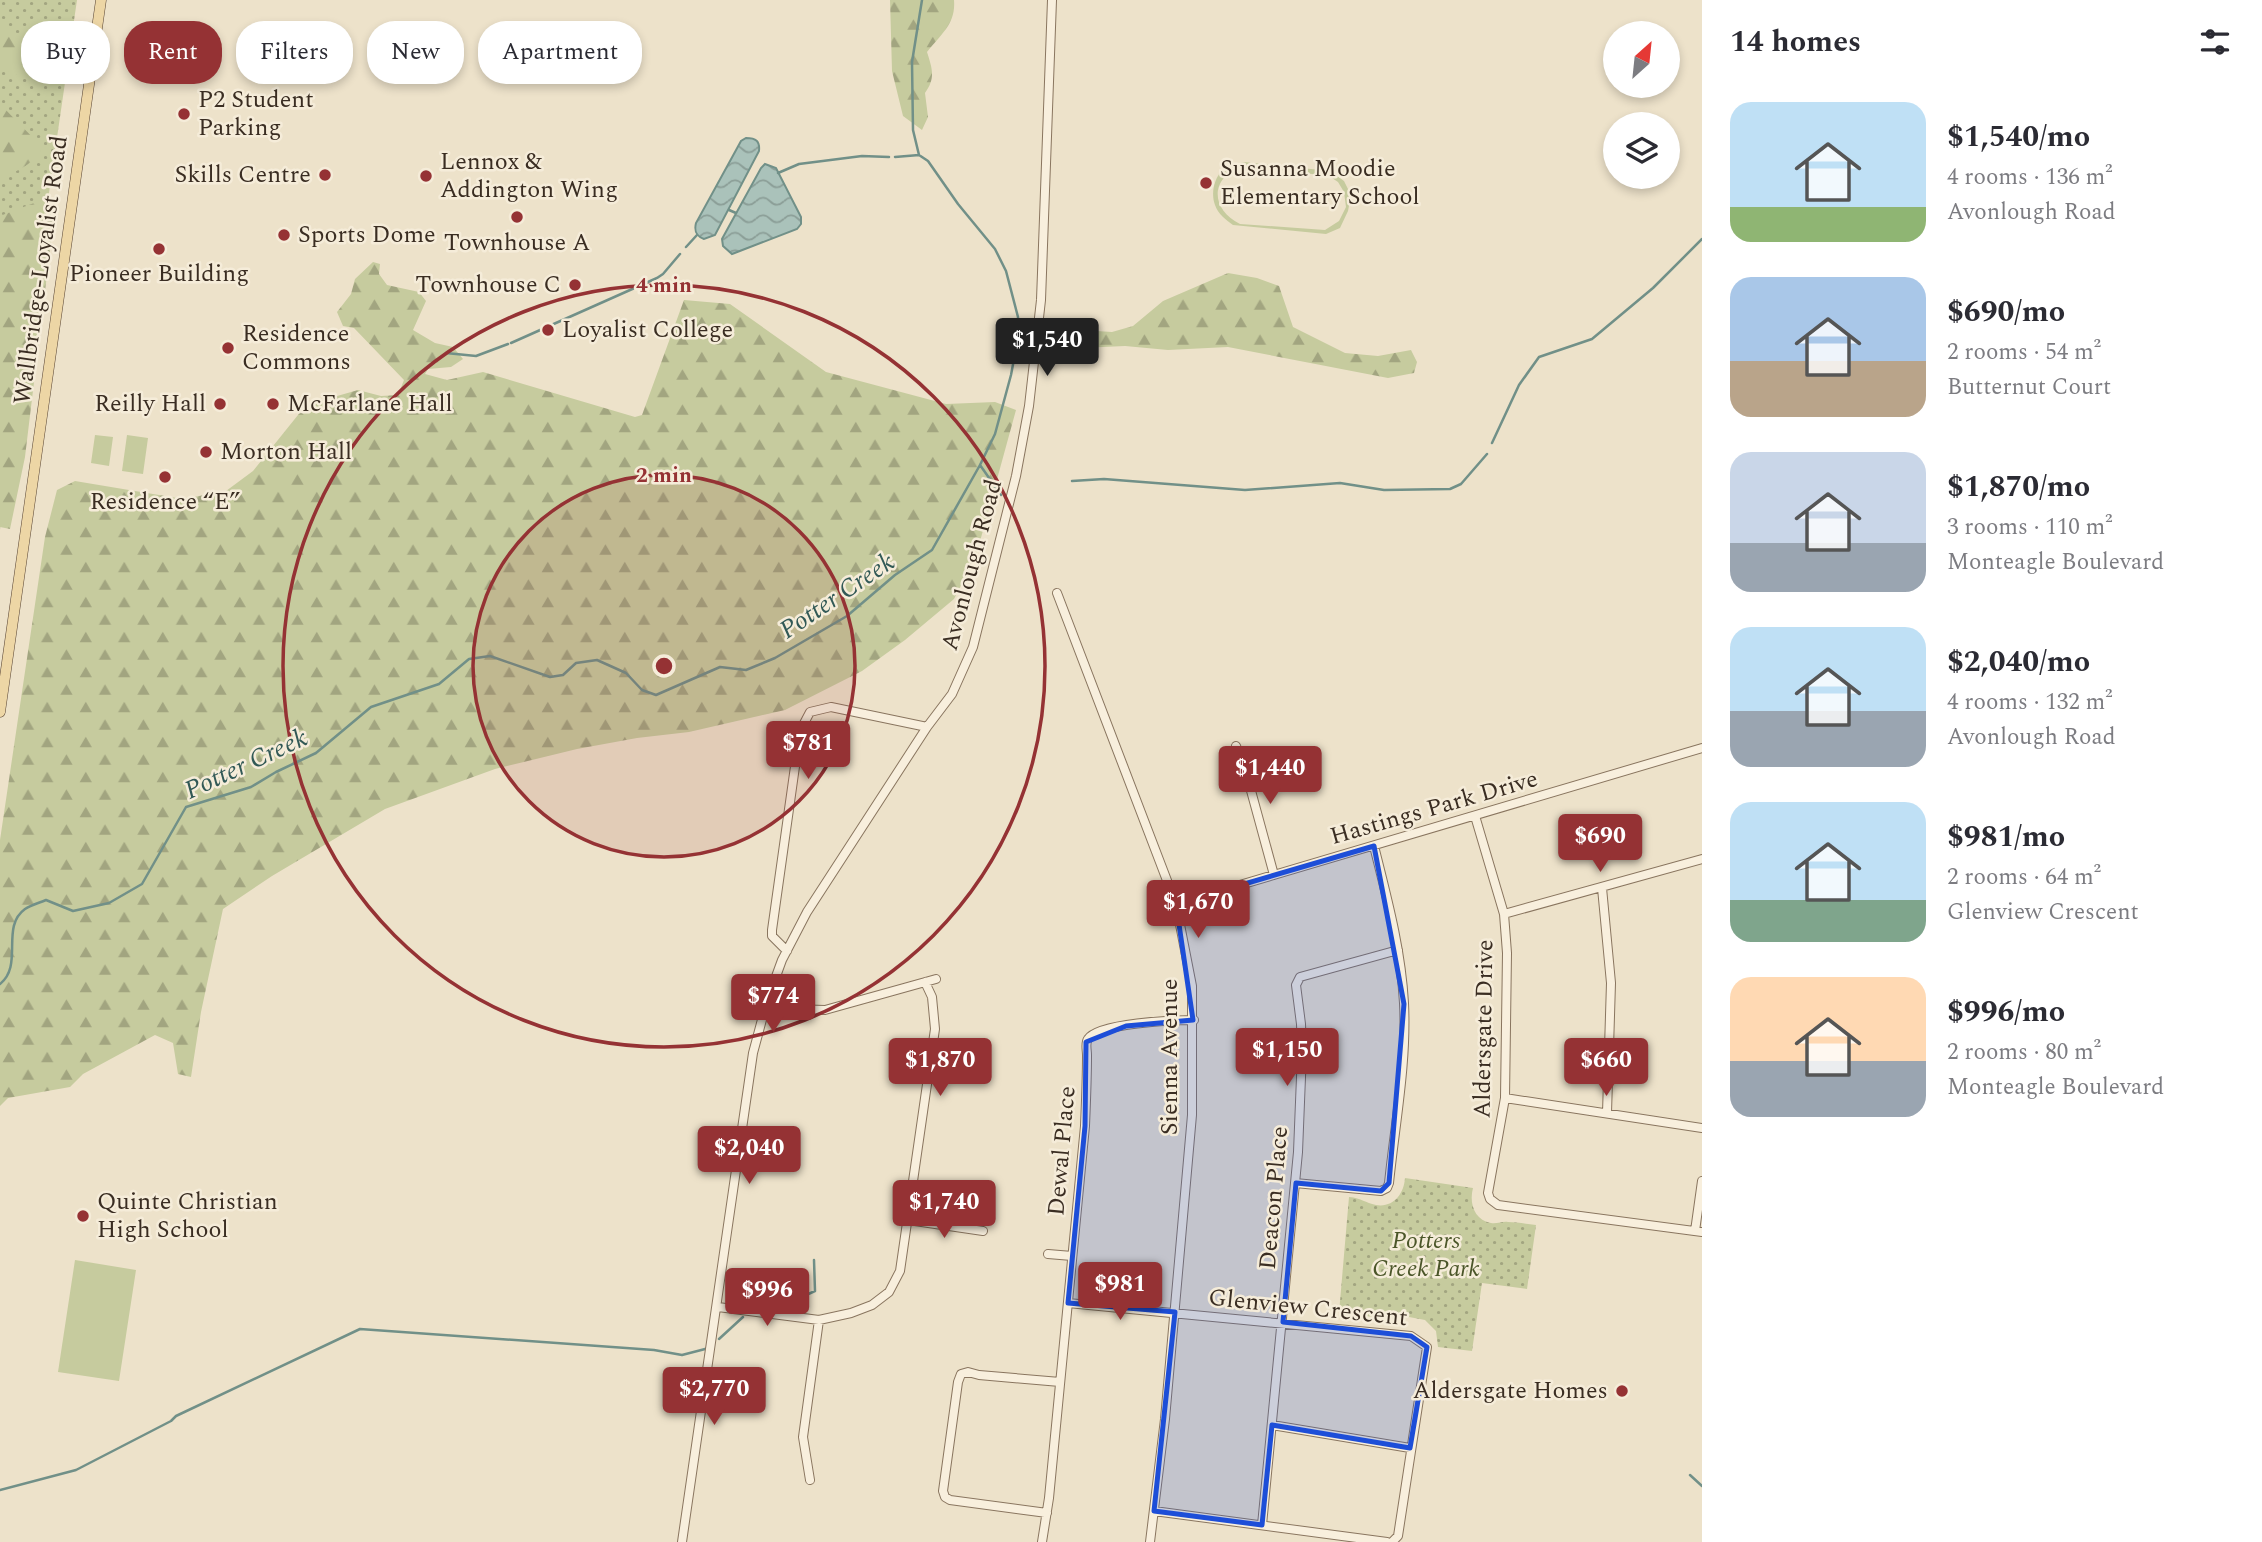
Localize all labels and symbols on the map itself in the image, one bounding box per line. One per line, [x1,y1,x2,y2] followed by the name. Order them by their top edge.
[1603,21,1680,98] north arrow
[198,82,314,146] place label: P2 Student Parking
[176,106,192,122] marker: P2 Student Parking
[4,133,78,407] street label: Wallbridge-Loyalist Road
[440,144,618,208] place label: Lennox & Addington Wing
[1220,151,1420,215] place label: Susanna Moodie Elementary School
[174,157,311,193] place label: Skills Centre
[317,167,333,183] marker: Skills Centre
[418,168,434,184] marker: Lennox & Addington Wing
[1198,175,1214,191] marker: Susanna Moodie Elementary School
[509,209,525,225] marker: Townhouse A
[298,217,436,253] place label: Sports Dome
[444,225,590,261] place label: Townhouse A
[276,227,292,243] marker: Sports Dome
[151,241,167,257] marker: Pioneer Building
[69,256,249,292] place label: Pioneer Building
[415,267,561,303] place label: Townhouse C
[636,270,692,302] text: 4 min
[567,277,583,293] marker: Townhouse C
[562,312,733,348] place label: Loyalist College
[242,316,351,380] place label: Residence Commons
[990,318,1104,378] pin: $1,540
[540,322,556,338] marker: Loyalist College
[220,340,236,356] marker: Residence Commons
[94,386,206,422] place label: Reilly Hall
[287,386,453,422] place label: McFarlane Hall
[212,396,228,412] marker: Reilly Hall
[265,396,281,412] marker: McFarlane Hall
[220,434,352,470] place label: Morton Hall
[198,444,214,460] marker: Morton Hall
[636,460,692,492] text: 2 min
[157,469,173,485] marker: Residence “E”
[932,475,1012,655] street label: Avonlough Road
[90,484,241,520] place label: Residence “E”
[771,542,903,650] water label: Potter Creek
[652,654,676,678] centre of rings
[178,718,314,810] water label: Potter Creek
[767,722,849,781] pin: $781
[1213,746,1327,806] pin: $1,440
[1326,761,1542,855] street label: Hastings Park Drive
[1559,814,1641,874] pin: $690
[1141,880,1255,940] pin: $1,670
[1464,939,1504,1119] street label: Aldersgate Drive
[732,974,814,1034] pin: $774
[1152,979,1188,1135] street label: Sienna Avenue
[1230,1028,1344,1088] pin: $1,150
[883,1038,997,1098] pin: $1,870
[1565,1038,1647,1098] pin: $660
[1038,1085,1086,1217] street label: Dewal Place
[1250,1125,1298,1271] street label: Deacon Place
[692,1126,806,1186] pin: $2,040
[887,1180,1001,1240] pin: $1,740
[97,1184,278,1248] place label: Quinte Christian High School
[75,1208,91,1224] marker: Quinte Christian High School
[1372,1223,1480,1287] park label: Potters Creek Park
[1079,1262,1161,1322] pin: $981
[726,1268,808,1328] pin: $996
[1207,1280,1409,1336] street label: Glenview Crescent
[657,1368,771,1427] pin: $2,770
[1413,1373,1608,1409] place label: Aldersgate Homes
[1614,1383,1630,1399] marker: Aldersgate Homes

